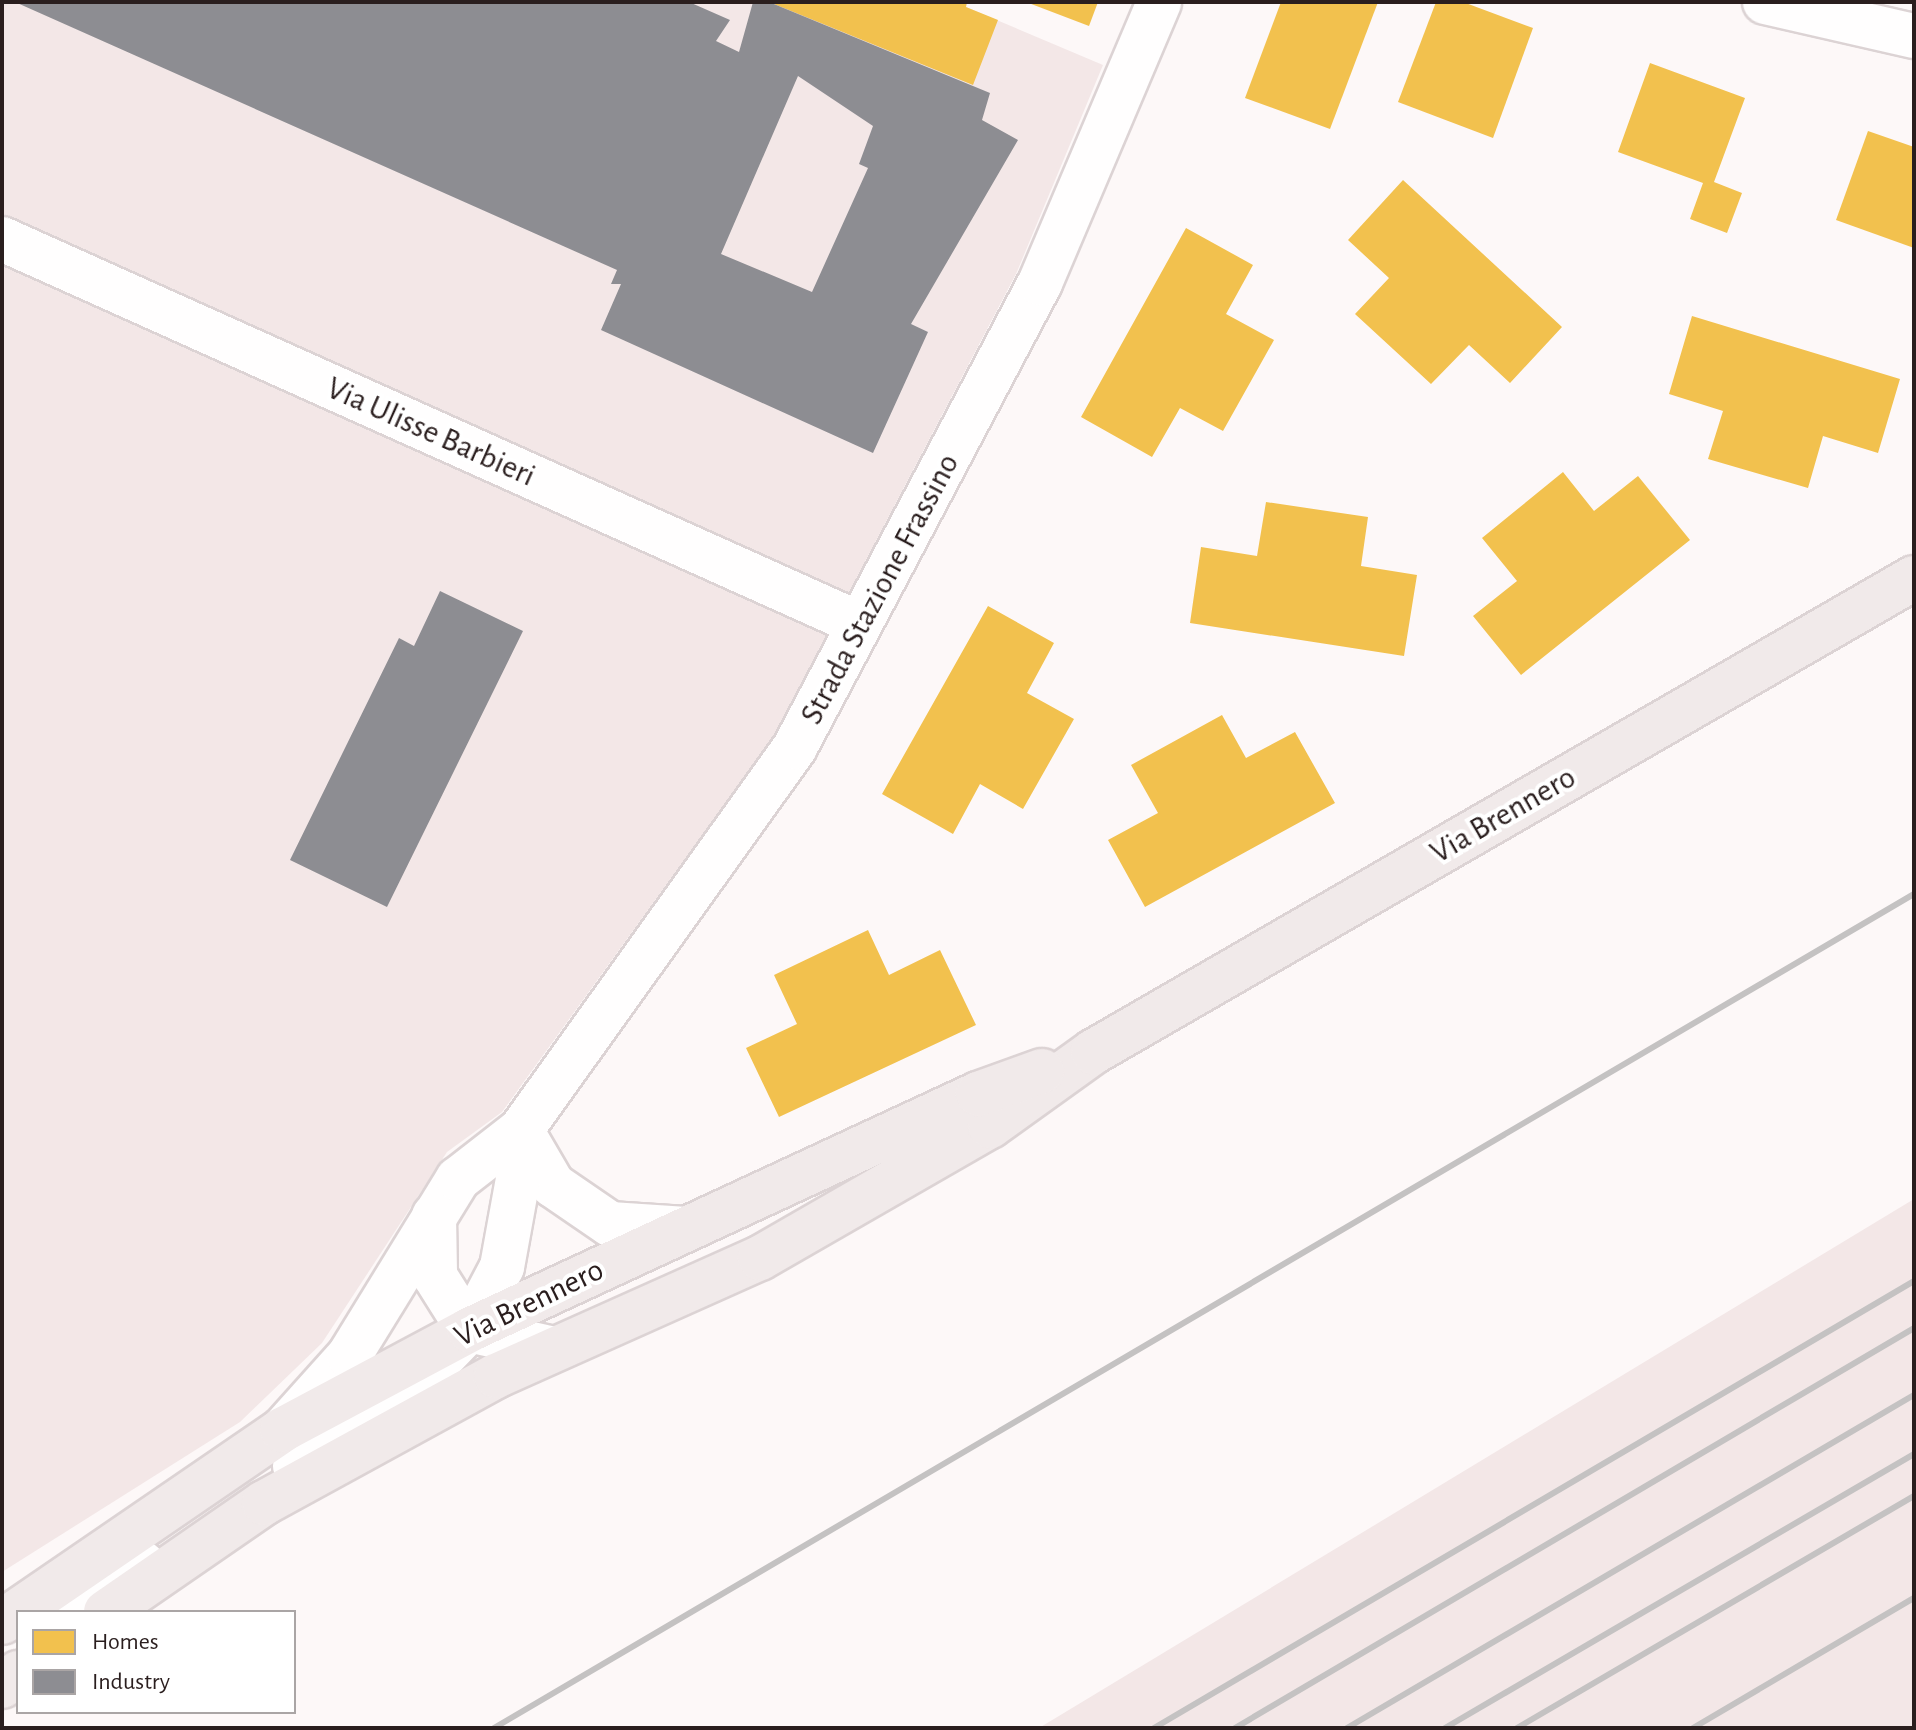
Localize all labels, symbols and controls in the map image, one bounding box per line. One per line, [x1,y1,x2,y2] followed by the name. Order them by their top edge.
[321,369,541,495] street label: Via Ulisse Barbieri
[792,447,968,731] street label: Strada Stazione Frassino
[1424,758,1582,872] street label: Via Brennero
[448,1250,610,1356] street label: Via Brennero
[16,1610,296,1714] legend
[92,1630,159,1654] text: Homes
[92,1670,170,1694] text: Industry

